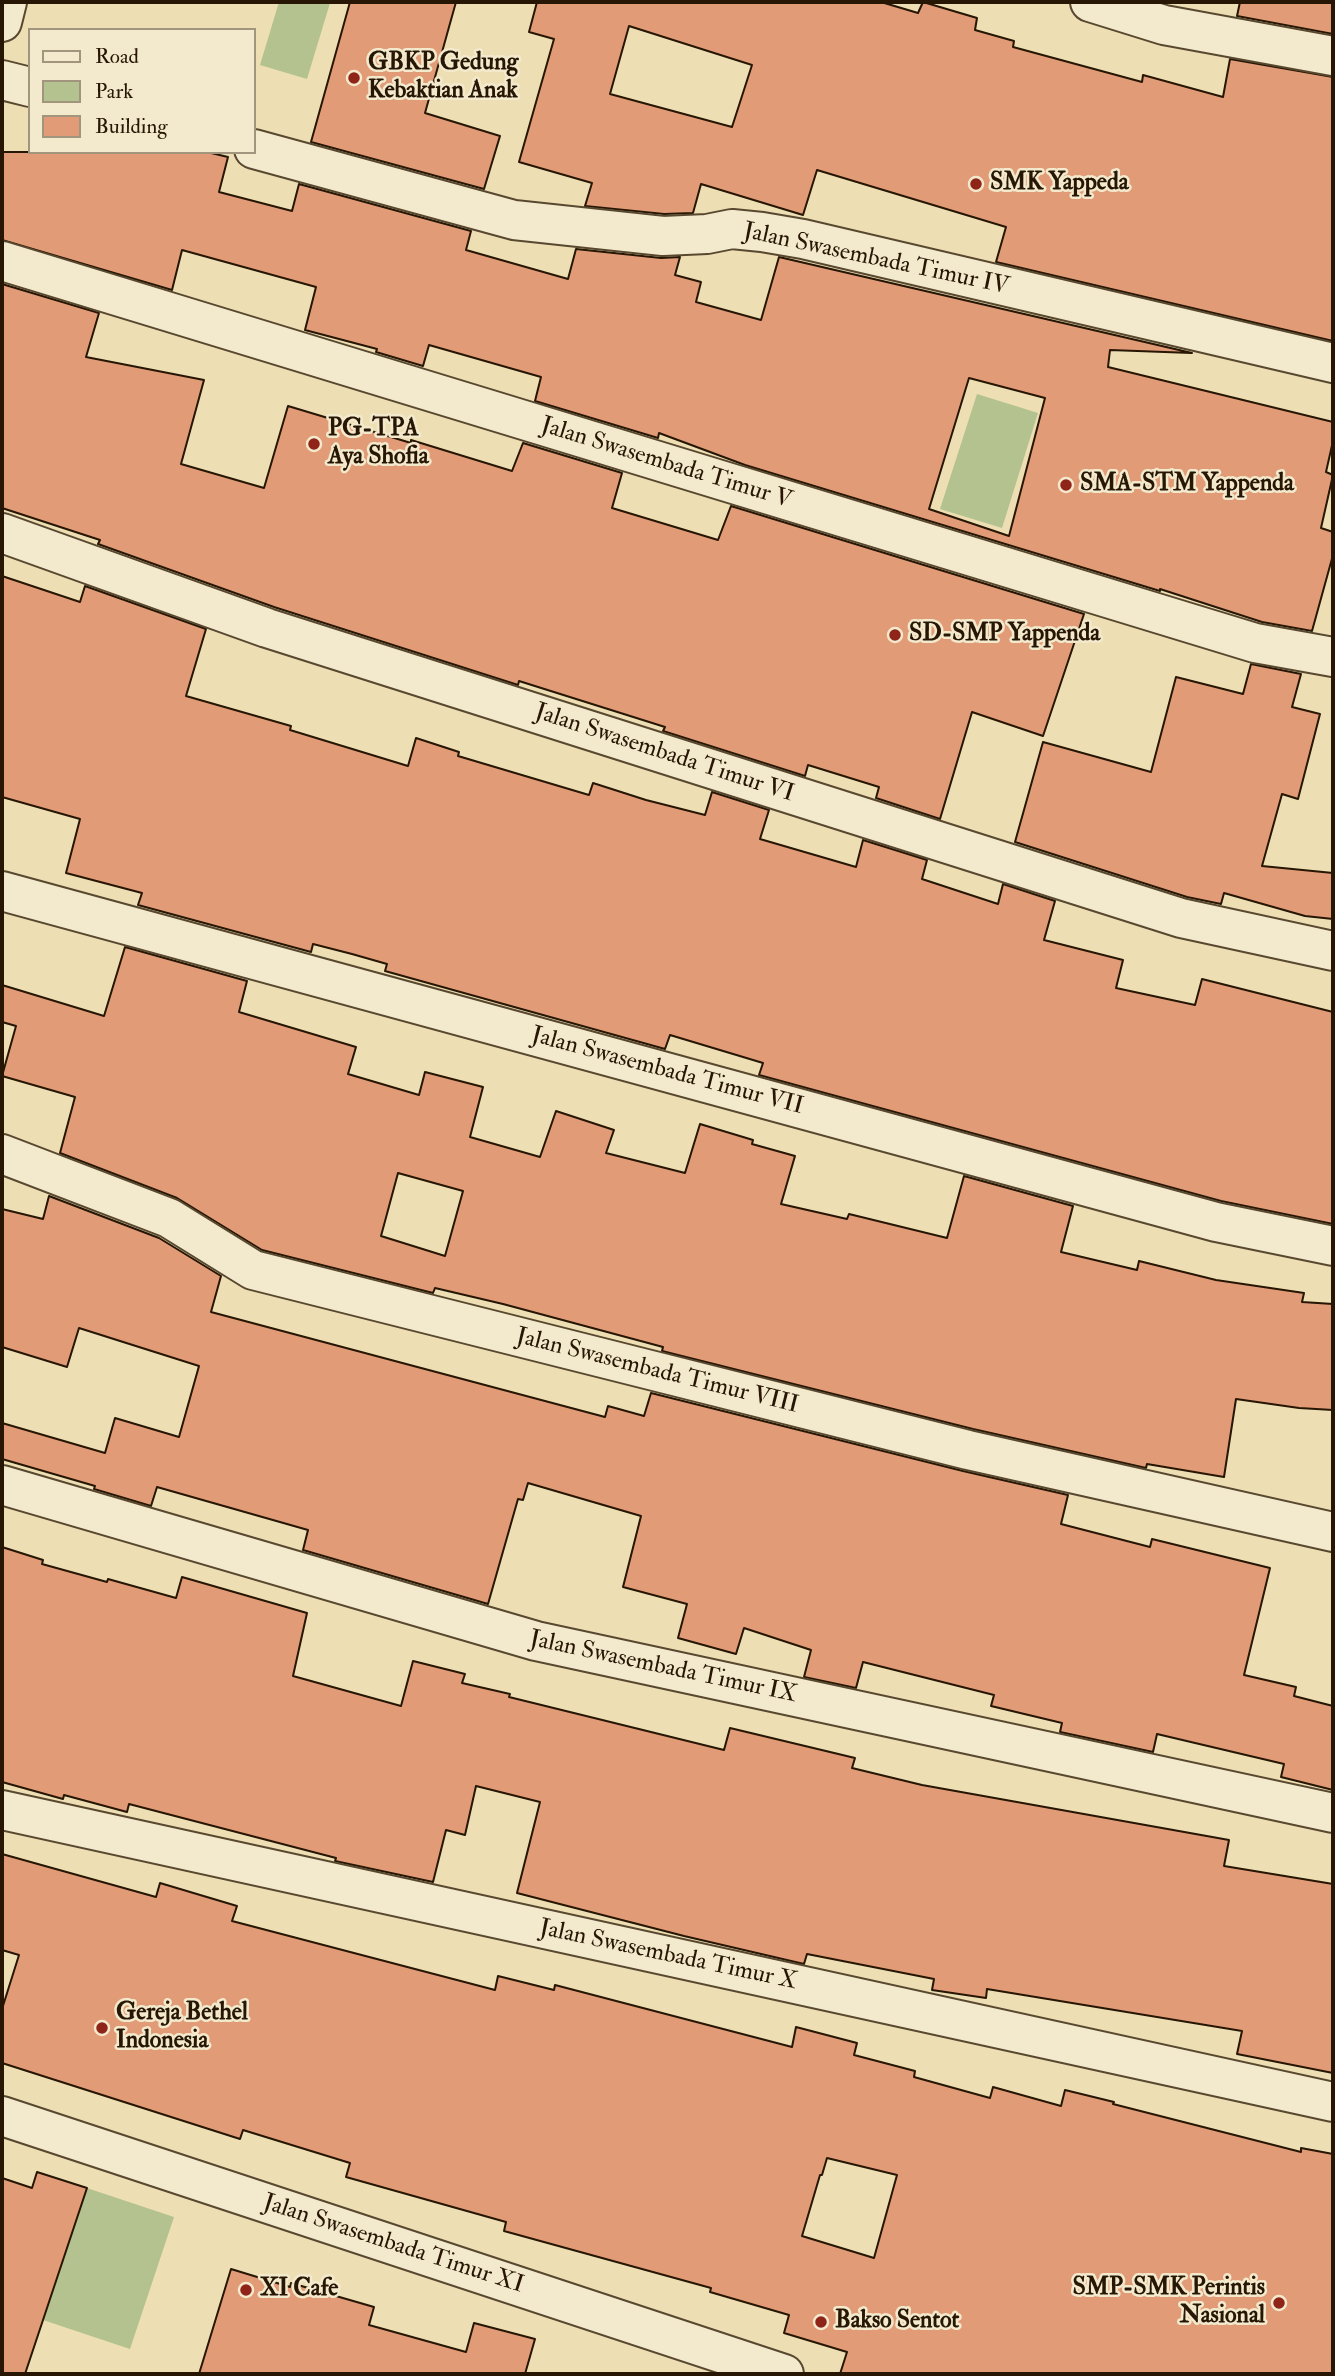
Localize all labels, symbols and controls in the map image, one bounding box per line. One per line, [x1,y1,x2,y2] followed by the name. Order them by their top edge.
[28,28,256,154] legend
[95,43,139,70] text: Road
[368,50,518,106] place label: GBKP Gedung Kebaktian Anak
[346,70,362,86] marker: GBKP Gedung Kebaktian Anak
[95,78,133,105] text: Park
[95,113,168,140] text: Building
[990,170,1129,198] place label: SMK Yappeda
[968,176,984,192] marker: SMK Yappeda
[741,218,1011,302] street label: Jalan Swasembada Timur IV
[537,412,795,516] street label: Jalan Swasembada Timur V
[328,416,429,472] place label: PG-TPA Aya Shofia
[306,436,322,452] marker: PG-TPA Aya Shofia
[1080,471,1294,499] place label: SMA-STM Yappenda
[1058,477,1074,493] marker: SMA-STM Yappenda
[909,621,1100,649] place label: SD-SMP Yappenda
[887,627,903,643] marker: SD-SMP Yappenda
[531,698,797,810] street label: Jalan Swasembada Timur VI
[528,1022,806,1122] street label: Jalan Swasembada Timur VII
[513,1323,801,1421] street label: Jalan Swasembada Timur VIII
[527,1626,799,1710] street label: Jalan Swasembada Timur IX
[537,1915,799,1997] street label: Jalan Swasembada Timur X
[116,2000,248,2056] place label: Gereja Bethel Indonesia
[94,2020,110,2036] marker: Gereja Bethel Indonesia
[259,2189,527,2301] street label: Jalan Swasembada Timur XI
[1072,2275,1265,2331] place label: SMP-SMK Perintis Nasional
[260,2276,338,2304] place label: XI Cafe
[238,2282,254,2298] marker: XI Cafe
[1271,2295,1287,2311] marker: SMP-SMK Perintis Nasional
[835,2308,959,2336] place label: Bakso Sentot
[813,2314,829,2330] marker: Bakso Sentot

